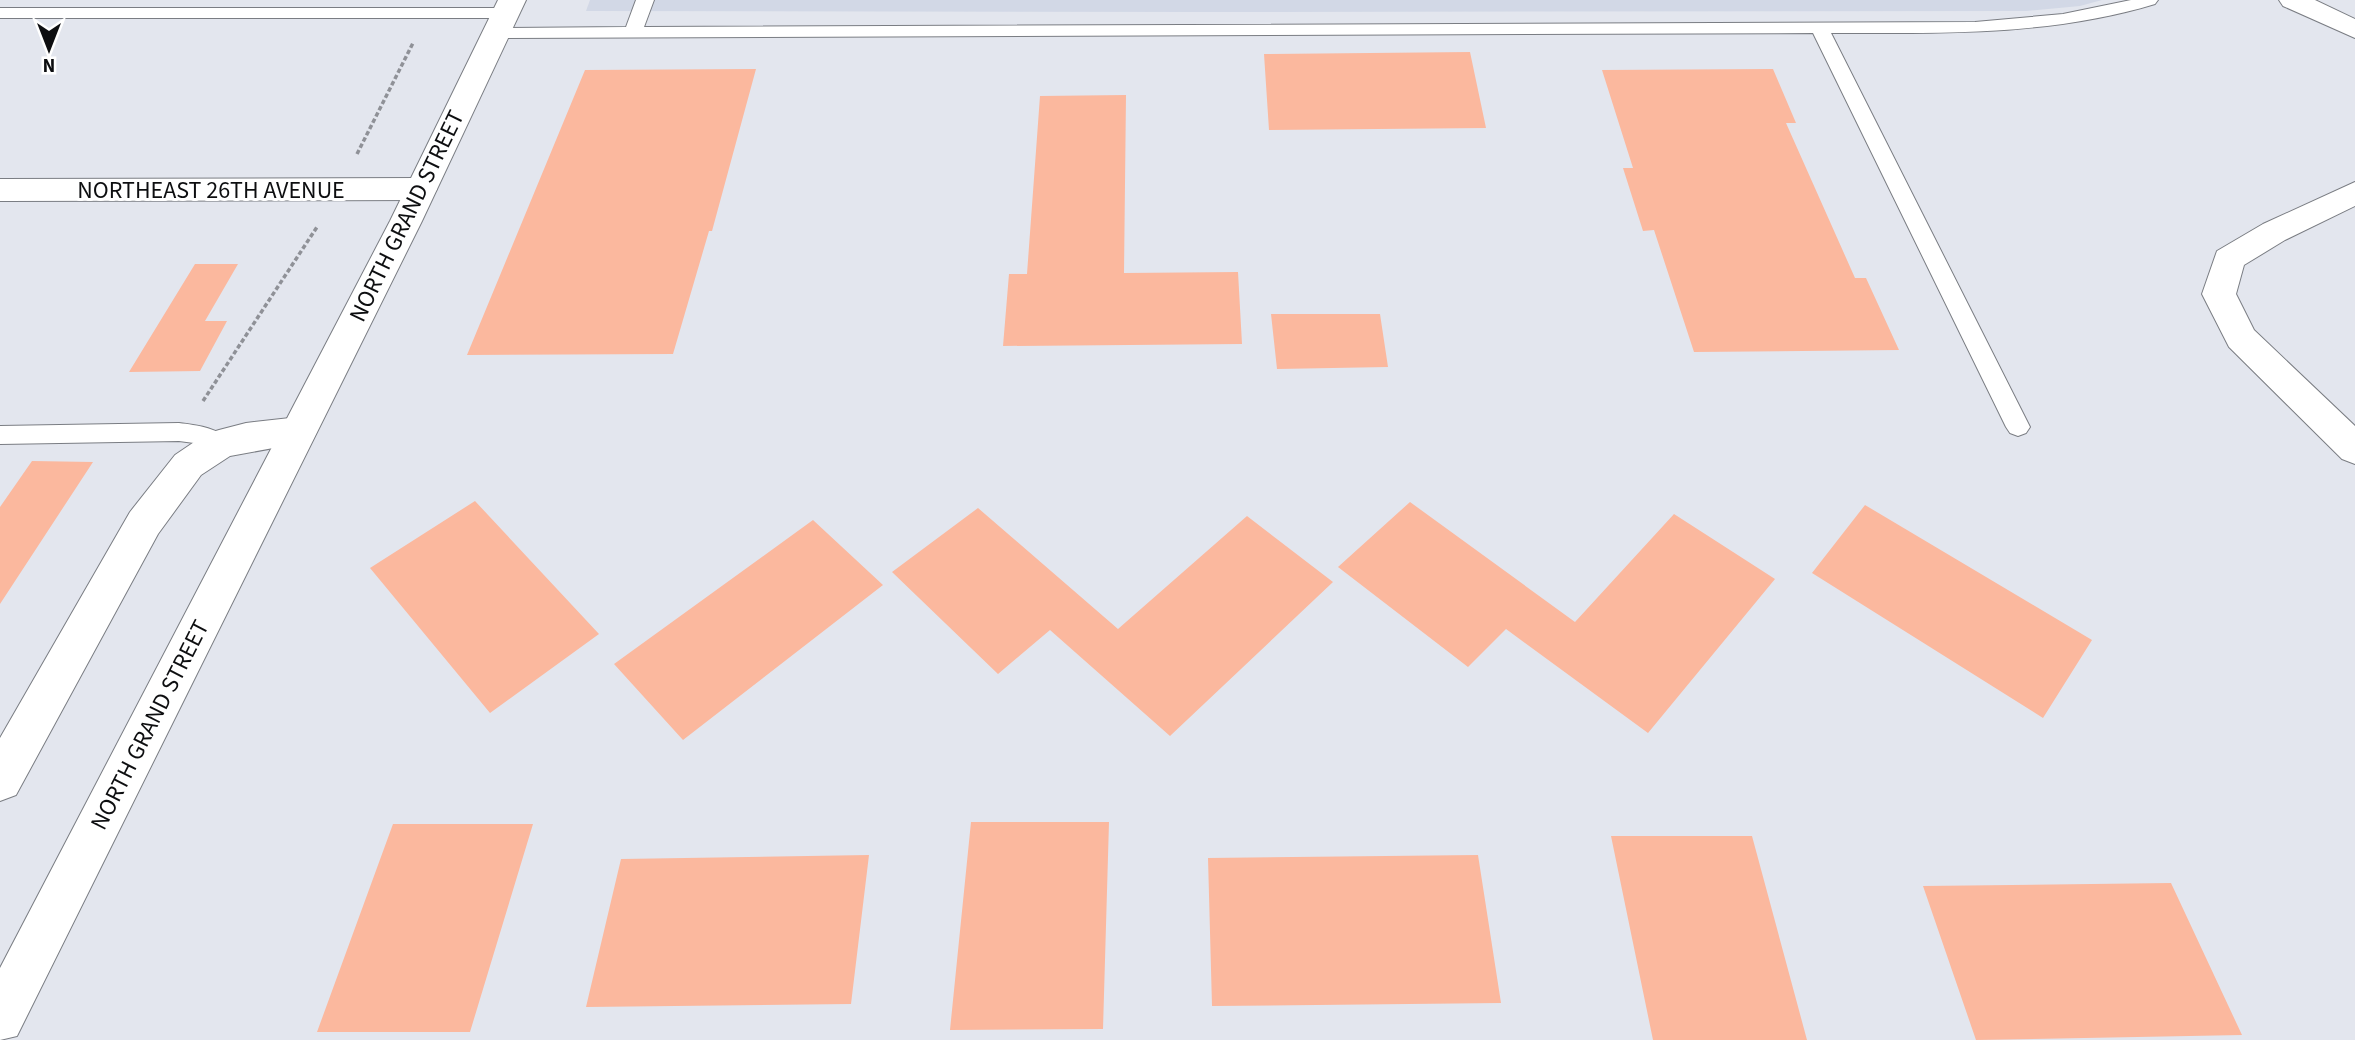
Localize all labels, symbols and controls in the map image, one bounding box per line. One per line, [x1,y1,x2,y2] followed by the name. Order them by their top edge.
[14,14,84,84] north arrow
[43,51,55,78] text: N
[341,104,474,328] street label: NORTH GRAND STREET
[77,173,345,208] street label: NORTHEAST 26TH AVENUE
[82,614,218,836] street label: NORTH GRAND STREET

